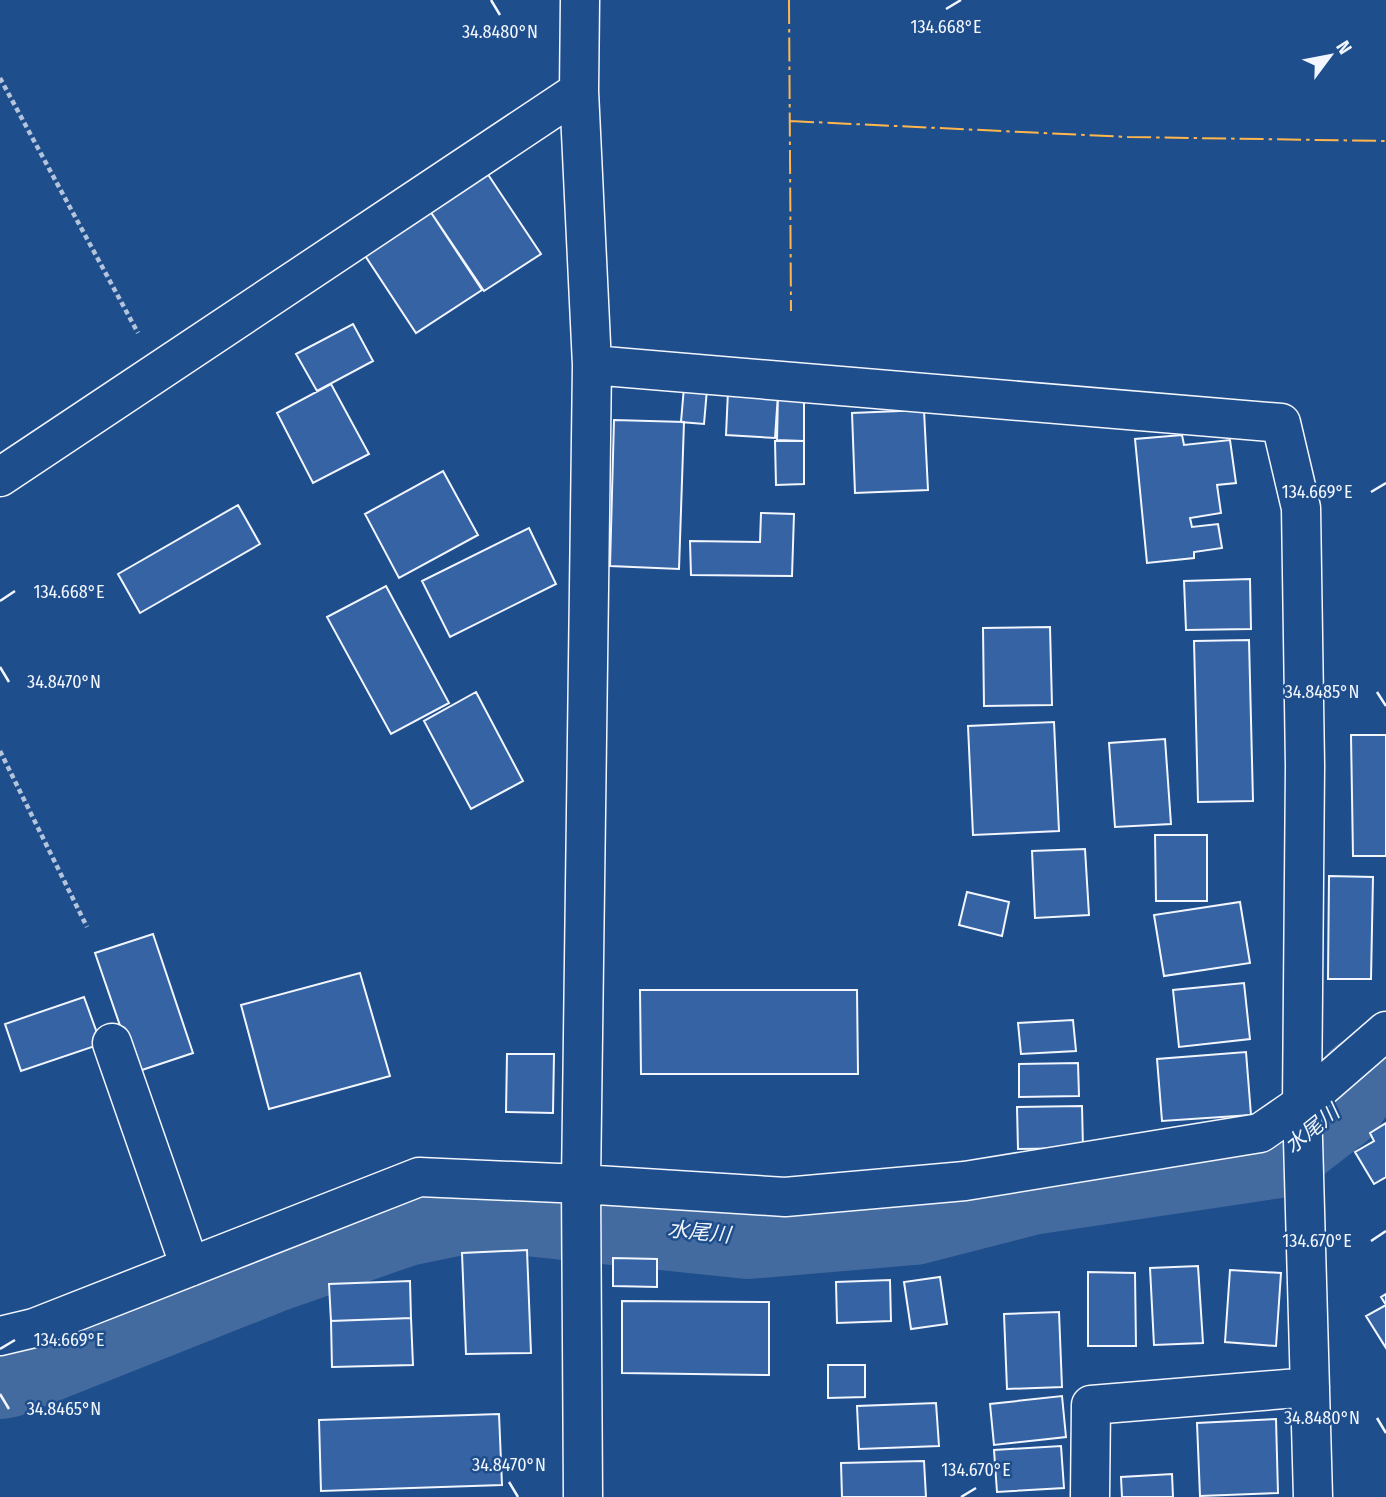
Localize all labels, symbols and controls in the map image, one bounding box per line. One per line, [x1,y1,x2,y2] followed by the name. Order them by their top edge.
[910,16,982,38] text: 134.668°E
[462,21,538,43] text: 34.8480°N
[1295,21,1365,91] north arrow
[1331,36,1357,58] text: N
[1282,481,1352,503] text: 134.669°E
[33,581,105,603] text: 134.668°E
[27,671,101,693] text: 34.8470°N
[1285,681,1359,703] text: 34.8485°N
[1279,1098,1346,1159] water label: 水尾川
[666,1216,734,1248] water label: 水尾川
[1282,1230,1352,1252] text: 134.670°E
[34,1329,104,1351] text: 134.669°E
[27,1398,101,1420] text: 34.8465°N
[1284,1407,1360,1429] text: 34.8480°N
[472,1454,546,1476] text: 34.8470°N
[941,1459,1011,1481] text: 134.670°E

